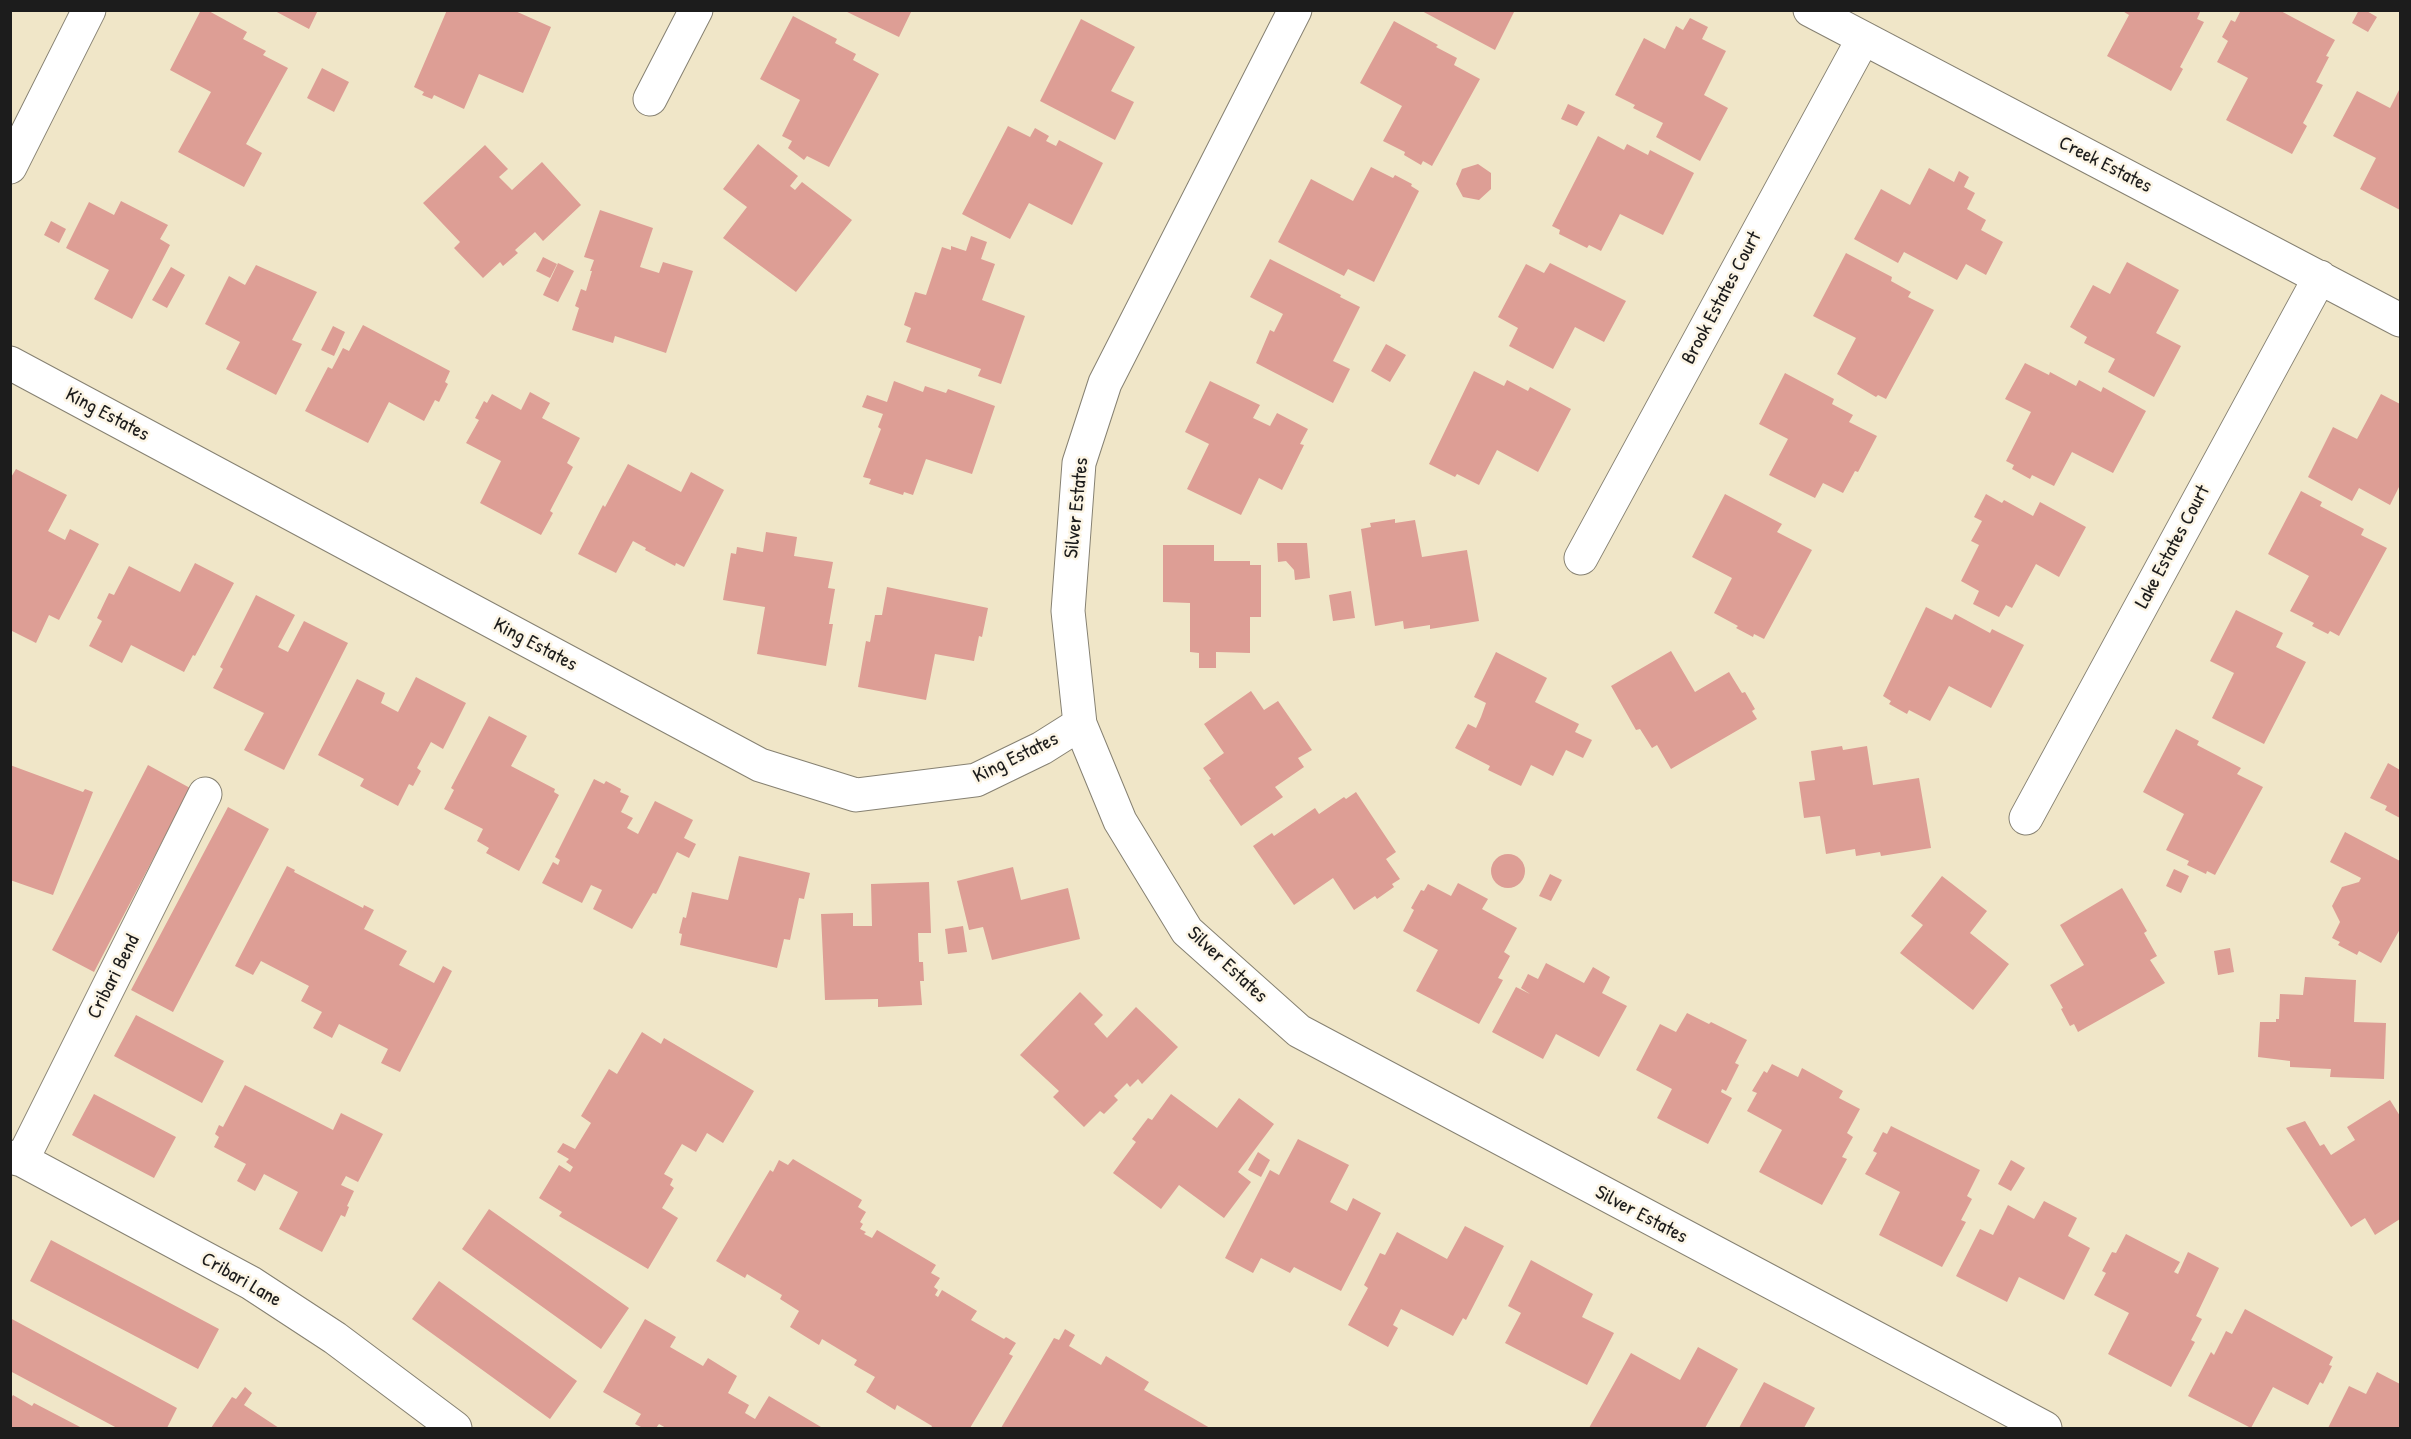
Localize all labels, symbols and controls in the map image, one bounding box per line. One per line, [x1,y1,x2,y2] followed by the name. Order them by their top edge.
[2054,131,2156,199] street label: Creek Estates
[1677,228,1767,368] street label: Brook Estates Court
[61,383,153,447] street label: King Estates
[1060,457,1094,559] street label: Silver Estates
[2130,481,2216,613] street label: Lake Estates Court
[489,613,581,677] street label: King Estates
[970,727,1062,789] street label: King Estates
[1182,922,1272,1008] street label: Silver Estates
[83,931,145,1023] street label: Cribari Bend
[1591,1181,1691,1249] street label: Silver Estates
[197,1248,285,1312] street label: Cribari Lane

